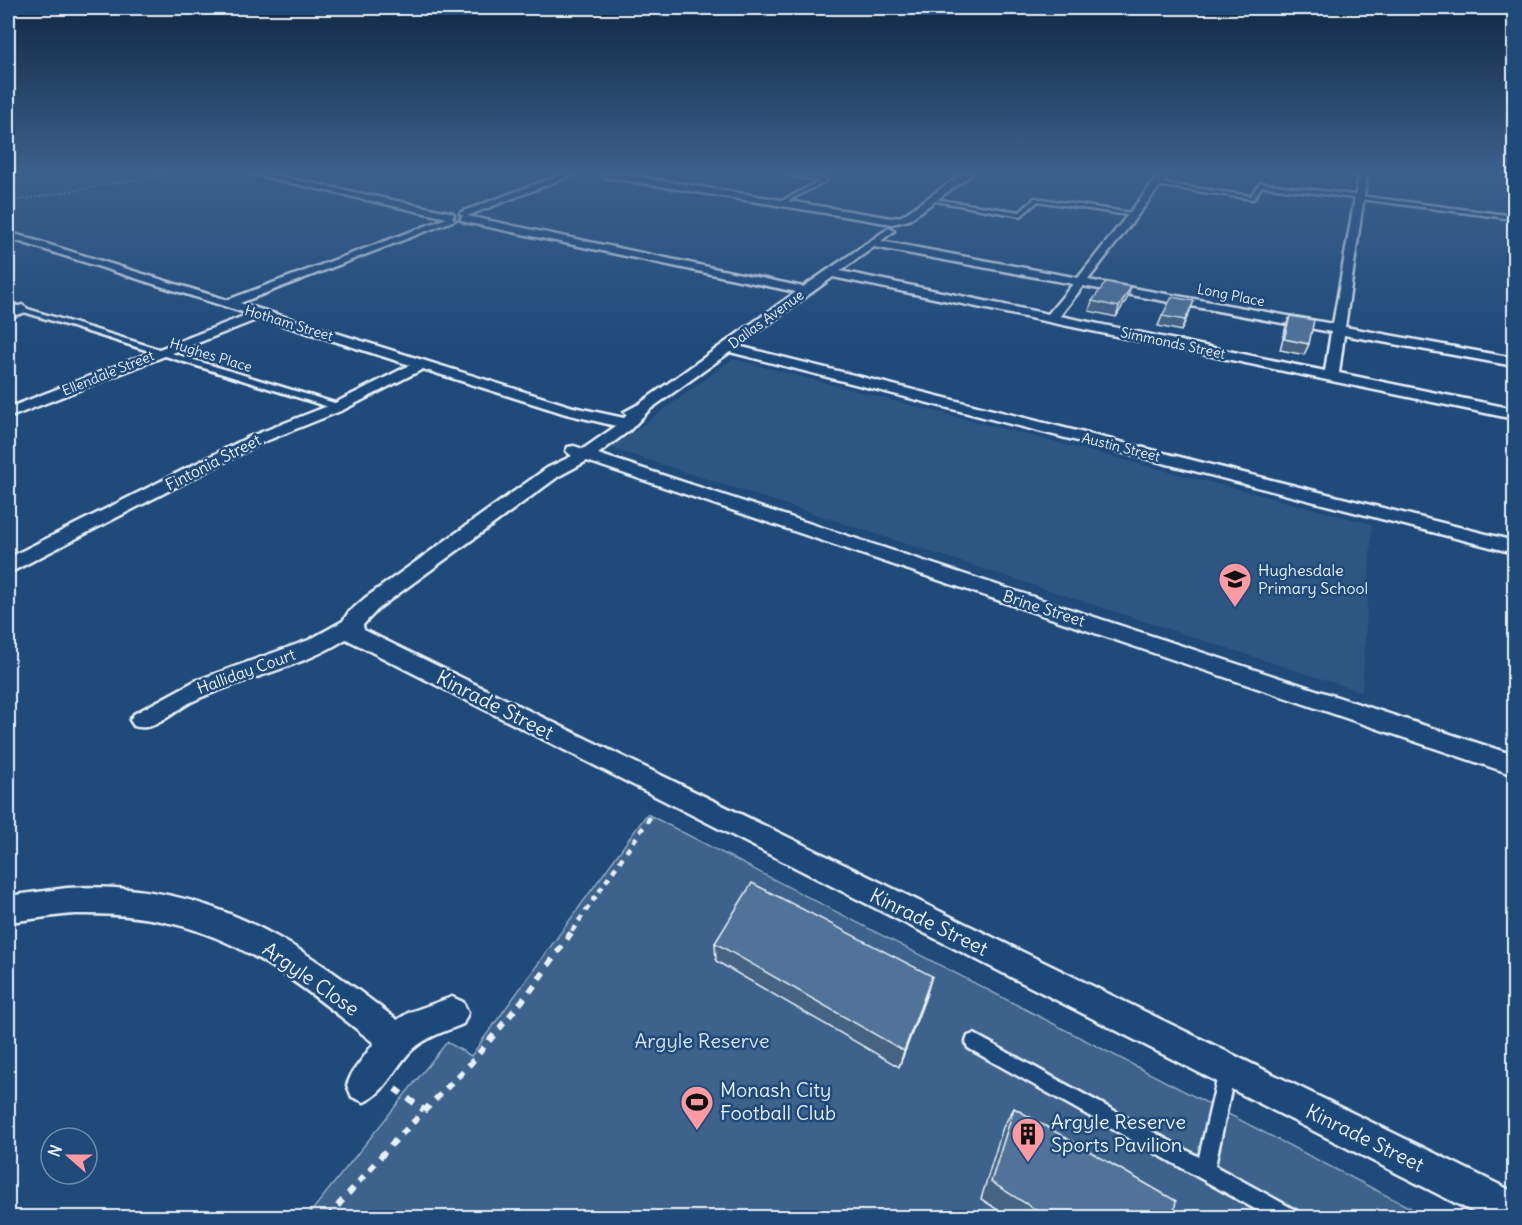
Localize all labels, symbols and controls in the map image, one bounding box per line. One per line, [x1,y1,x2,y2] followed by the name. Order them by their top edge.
[1196,280,1266,310] street label: Long Place
[725,286,807,352] street label: Dallas Avenue
[243,301,336,345] street label: Hotham Street
[1119,323,1227,363] street label: Simmonds Street
[168,334,254,376] street label: Hughes Place
[59,346,157,400] street label: Ellendale Street
[162,429,265,495] street label: Fintonia Street
[1080,429,1162,465] street label: Austin Street
[1258,560,1368,598] place label: Hughesdale Primary School
[1217,561,1253,608] school or university icon: Hughesdale Primary School
[1000,585,1088,631] street label: Brine Street
[194,644,299,698] street label: Halliday Court
[432,664,558,745] street label: Kinrade Street
[866,882,993,961] street label: Kinrade Street
[258,936,364,1021] street label: Argyle Close
[635,1028,769,1053] park label: Argyle Reserve
[720,1077,836,1125] place label: Monash City Football Club
[679,1084,715,1131] sports icon: Monash City Football Club
[1302,1098,1429,1177] street label: Kinrade Street
[1051,1109,1186,1157] place label: Argyle Reserve Sports Pavilion
[1010,1116,1046,1163] building icon: Argyle Reserve Sports Pavilion
[39,1126,99,1186] north arrow
[44,1142,66,1159] text: N

